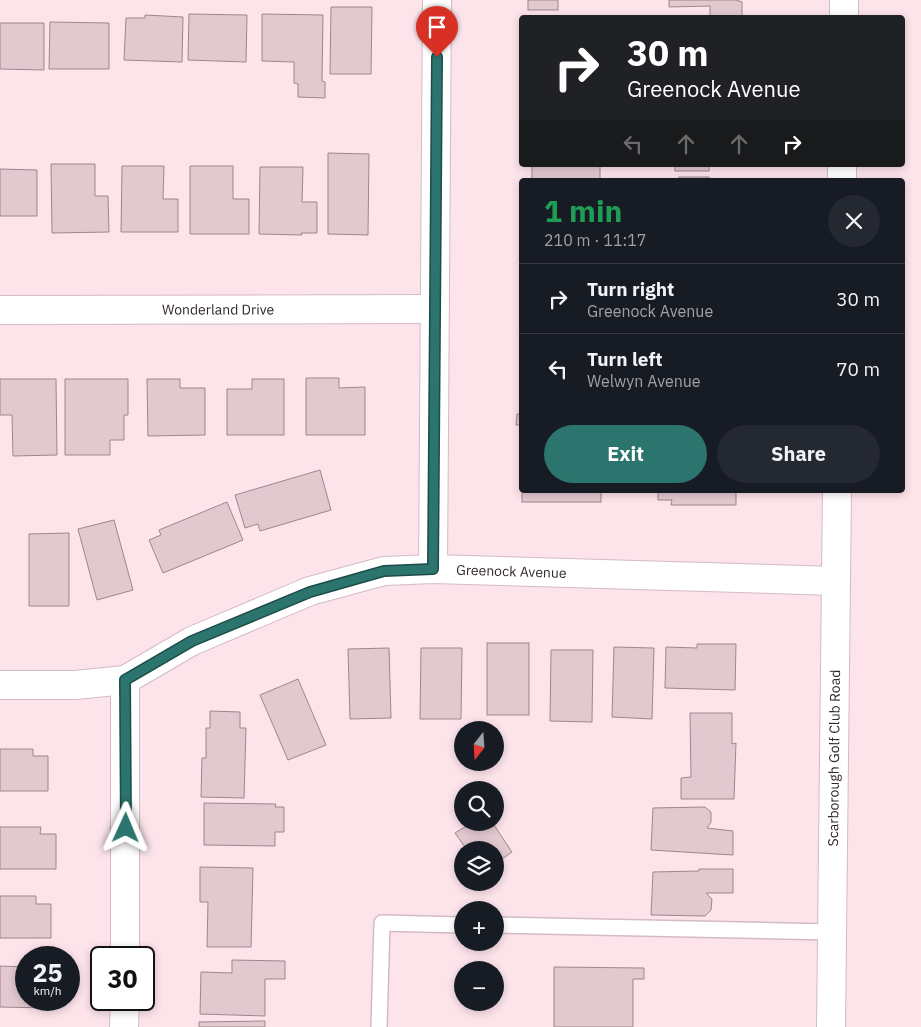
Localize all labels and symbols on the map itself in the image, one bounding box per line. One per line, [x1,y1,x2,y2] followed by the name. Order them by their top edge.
[416,6,458,57] pin
[162,300,274,319] street label: Wonderland Drive
[456,561,567,582] street label: Greenock Avenue
[824,670,844,846] street label: Scarborough Golf Club Road
[454,721,504,771] north arrow
[99,801,151,853] position arrow
[90,946,155,1011] speed limit sign: 30

